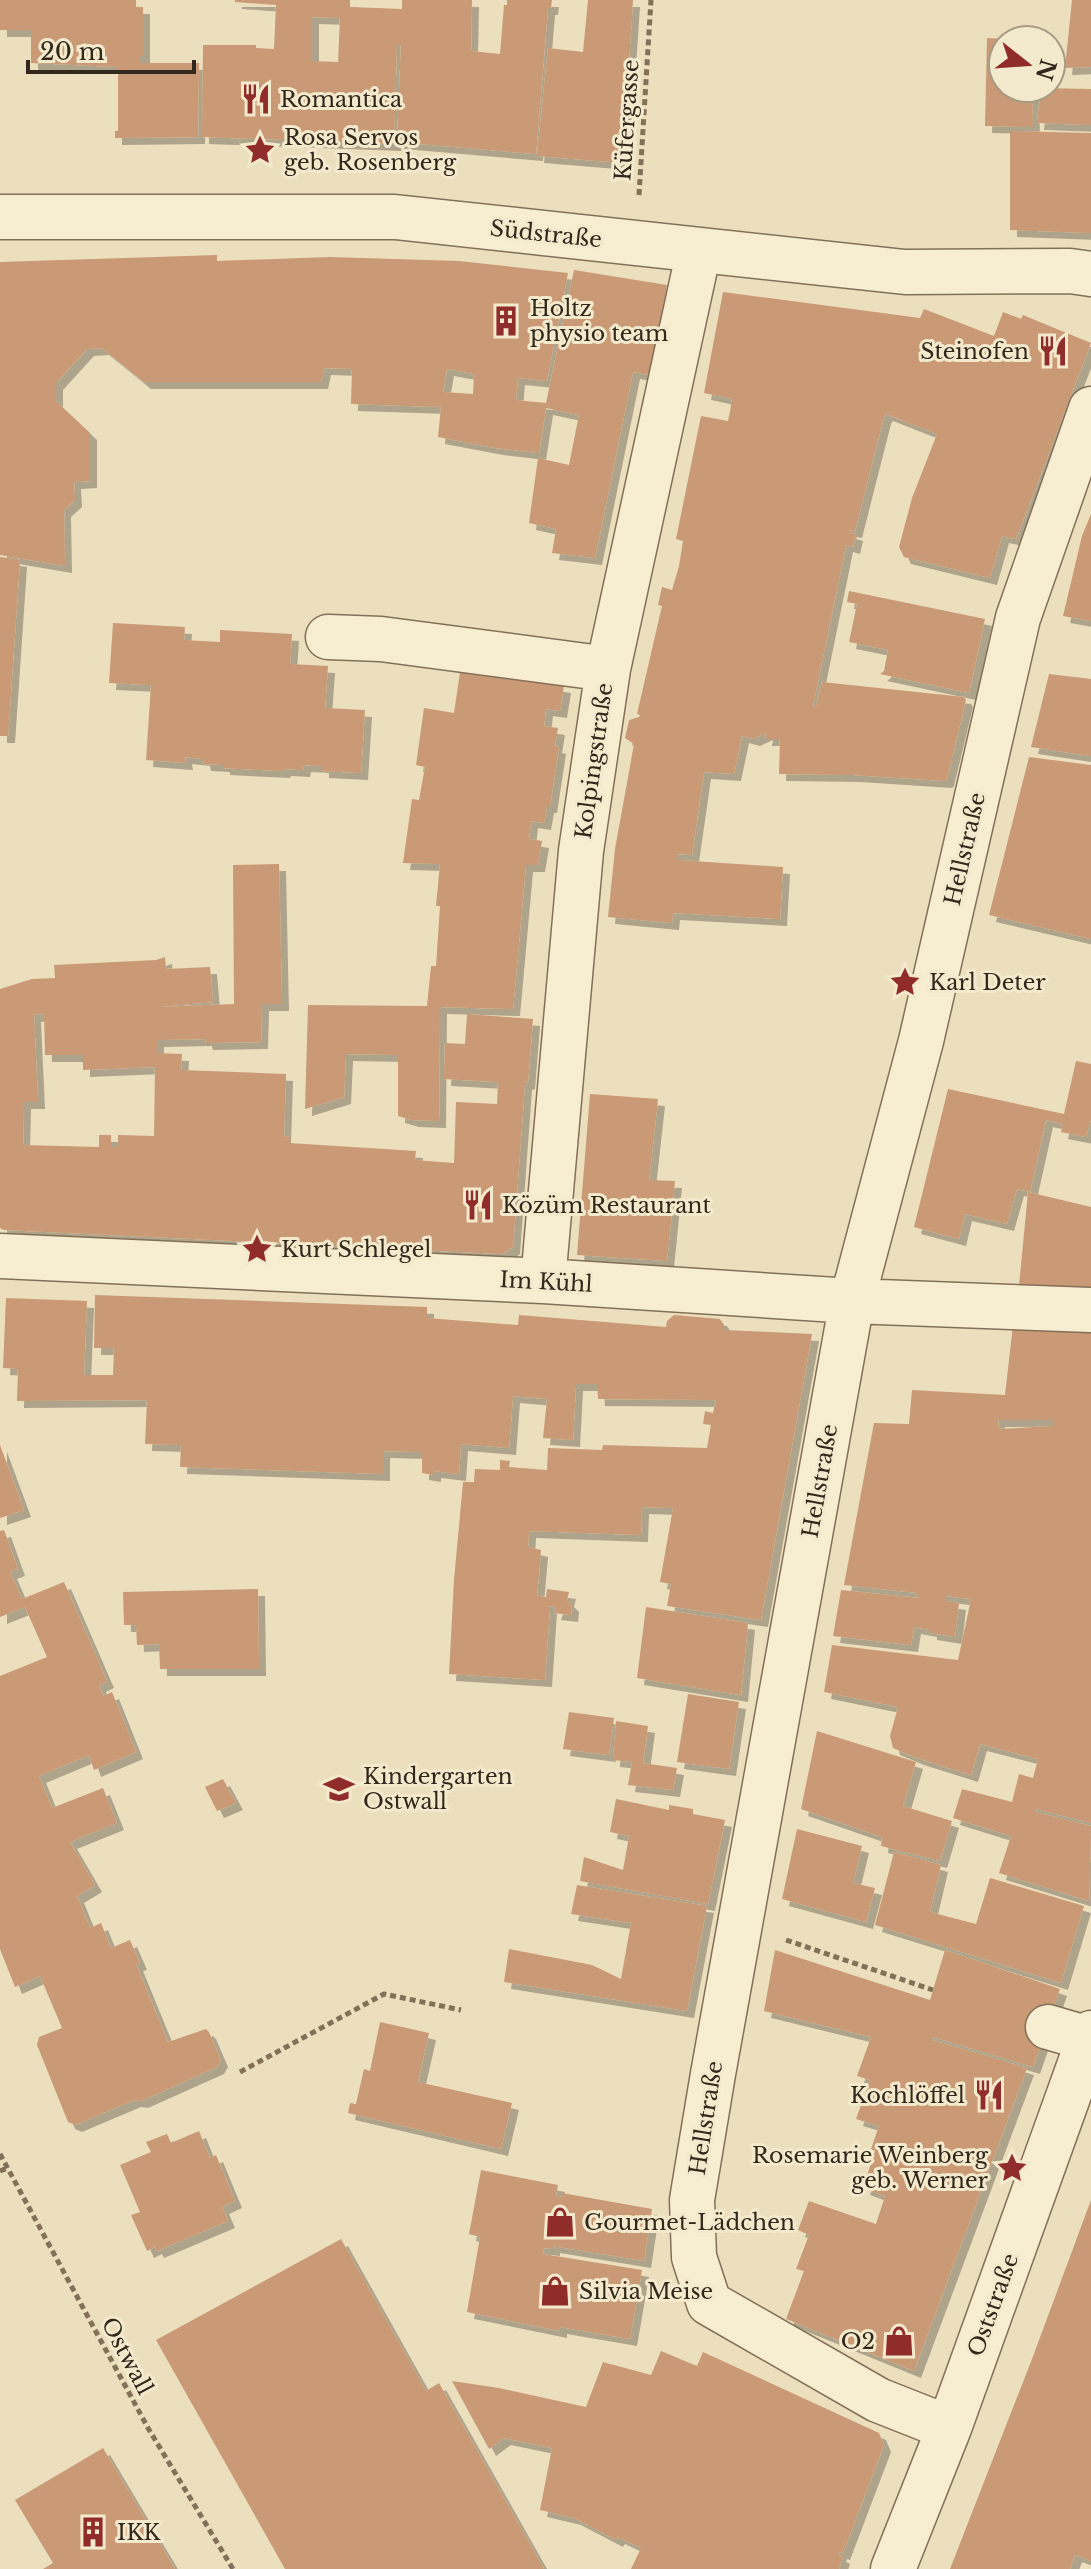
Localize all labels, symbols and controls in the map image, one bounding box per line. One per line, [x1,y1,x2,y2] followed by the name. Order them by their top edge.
[28,24,194,74] scale bar
[987,24,1067,104] north arrow
[40,37,105,66] text: 20 m
[1030,56,1062,84] text: N
[609,58,645,182] street label: Küfergasse
[239,82,273,116] restaurant icon: Romantica
[280,86,403,113] place label: Romantica
[284,124,457,176] place label: Rosa Servos geb. Rosenberg
[243,133,277,167] place icon: Rosa Servos geb. Rosenberg
[489,215,603,253] street label: Südstraße
[530,295,669,347] place label: Holtz physio team
[489,304,523,338] building icon: Holtz physio team
[1036,334,1070,368] restaurant icon: Steinofen
[920,338,1029,365] place label: Steinofen
[570,681,618,841] street label: Kolpingstraße
[939,790,991,908] street label: Hellstraße
[888,965,922,999] place icon: Karl Deter
[929,969,1046,996] place label: Karl Deter
[461,1188,495,1222] restaurant icon: Közüm Restaurant
[502,1192,712,1219] place label: Közüm Restaurant
[240,1232,274,1266] place icon: Kurt Schlegel
[281,1236,431,1263] place label: Kurt Schlegel
[499,1266,593,1298] street label: Im Kühl
[797,1422,843,1540] street label: Hellstraße
[363,1763,513,1815] place label: Kindergarten Ostwall
[322,1772,356,1806] school or university icon: Kindergarten Ostwall
[684,2059,728,2177] street label: Hellstraße
[972,2078,1006,2112] restaurant icon: Kochlöffel
[850,2082,965,2109] place label: Kochlöffel
[752,2142,989,2194] place label: Rosemarie Weinberg geb. Werner
[995,2151,1029,2185] place icon: Rosemarie Weinberg geb. Werner
[543,2205,577,2239] shop icon: Gourmet-Lädchen
[584,2209,795,2236] place label: Gourmet-Lädchen
[962,2250,1024,2360] street label: Oststraße
[538,2274,572,2308] shop icon: Silvia Meise
[579,2278,713,2305] place label: Silvia Meise
[95,2313,159,2399] street label: Ostwall
[882,2324,916,2358] shop icon: O2
[841,2328,875,2355] place label: O2
[76,2515,110,2549] building icon: IKK
[117,2519,161,2546] place label: IKK

